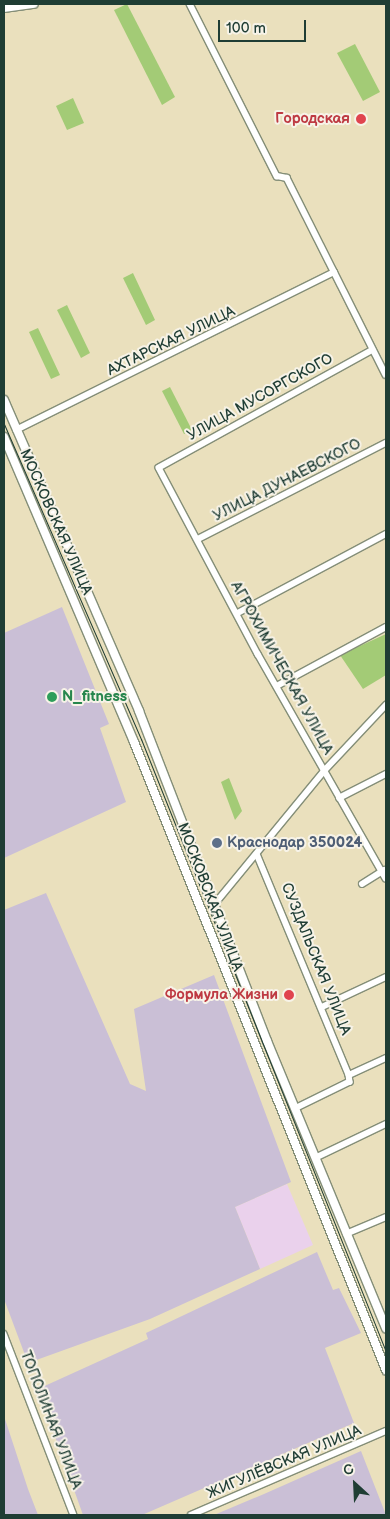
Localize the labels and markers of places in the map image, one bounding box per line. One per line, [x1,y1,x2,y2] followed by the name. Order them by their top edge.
[275,110,350,128] place label: Городская
[354,112,368,126] marker: Городская
[62,688,127,706] place label: N_fitness
[46,691,58,703] marker: N_fitness
[227,834,362,852] place label: Краснодар 350024
[211,837,223,849] marker: Краснодар 350024
[165,986,278,1004] place label: Формула Жизни
[282,988,296,1002] marker: Формула Жизни

